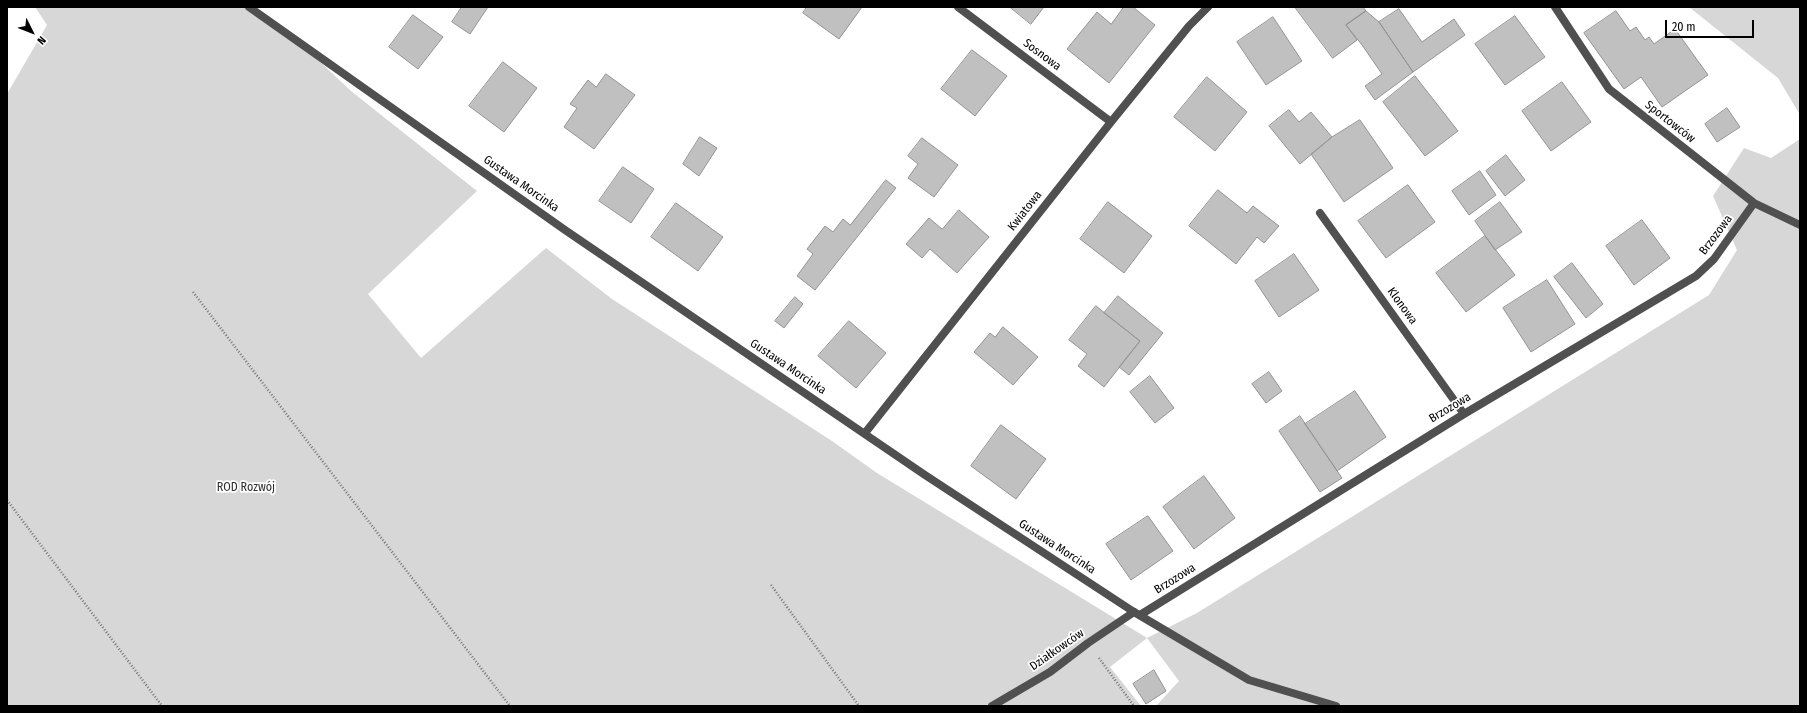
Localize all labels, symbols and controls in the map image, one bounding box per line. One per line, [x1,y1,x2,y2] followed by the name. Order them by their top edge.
[12,12,52,52] north arrow
[1667,12,1756,38] scale bar
[1672,20,1696,34] text: 20 m
[34,34,48,47] text: N
[1020,36,1064,74] street label: Sosnowa
[1642,98,1698,146] street label: Sportowców
[480,153,562,215] street label: Gustawa Morcinka
[1005,188,1045,234] street label: Kwiatowa
[1696,212,1736,258] street label: Brzozowa
[1384,285,1420,327] street label: Klonowa
[747,336,829,398] street label: Gustawa Morcinka
[1427,390,1473,426] street label: Brzozowa
[217,481,275,495] park label: ROD Rozwój
[1016,517,1098,577] street label: Gustawa Morcinka
[1152,561,1198,597] street label: Brzozowa
[1027,626,1087,674] street label: Działkowców

